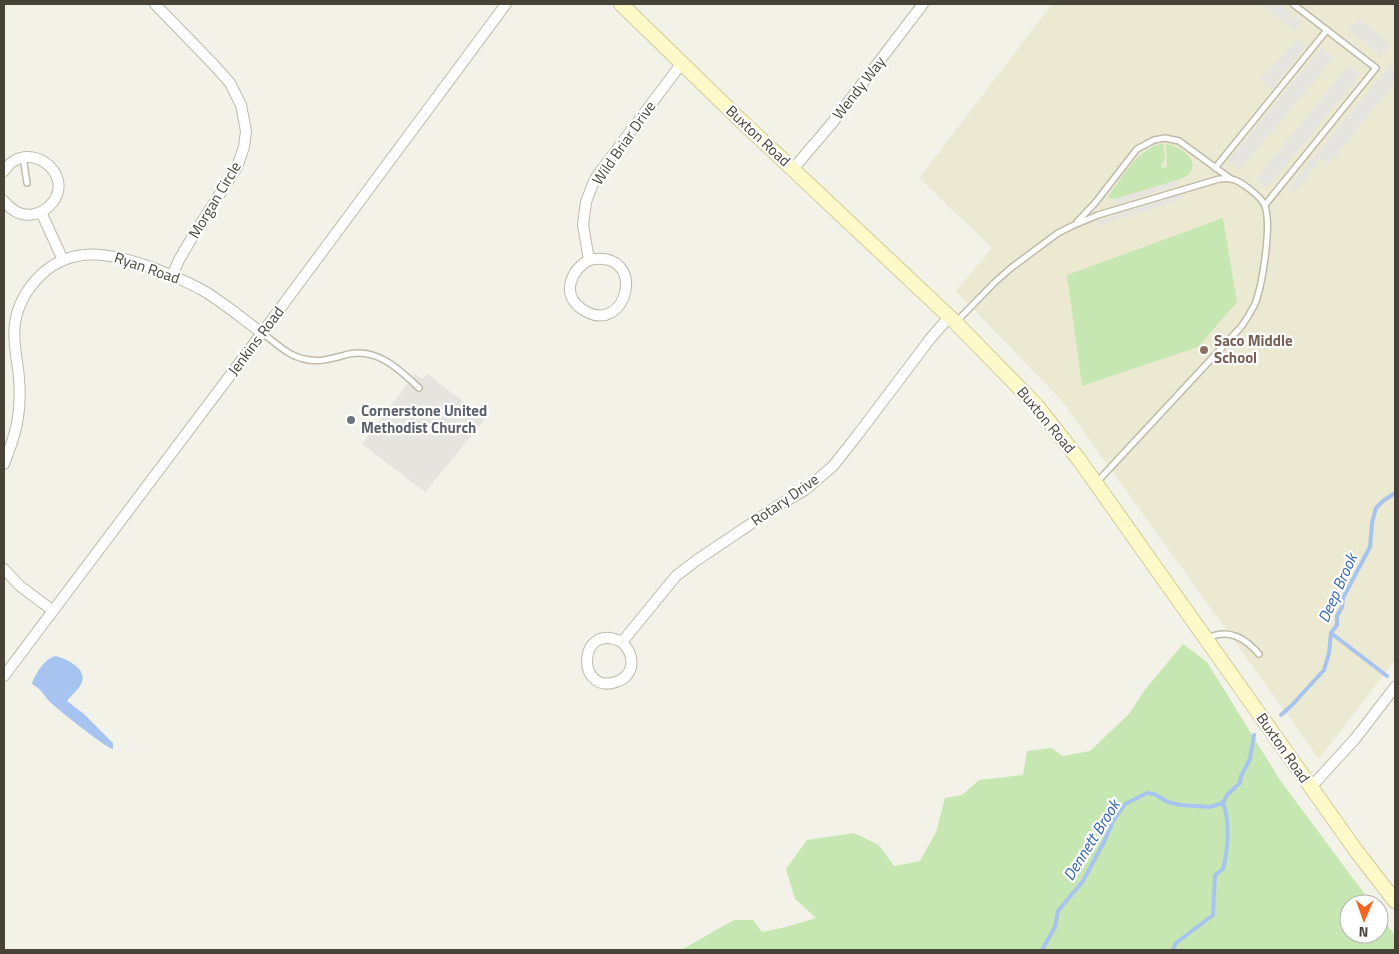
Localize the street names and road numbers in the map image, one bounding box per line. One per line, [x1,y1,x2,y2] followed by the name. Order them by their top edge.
[826,51,891,124] street label: Wendy Way
[586,96,661,189] street label: Wild Briar Drive
[721,100,796,172] street label: Buxton Road
[183,157,247,243] street label: Morgan Circle
[111,246,183,289] street label: Ryan Road
[222,301,289,380] street label: Jenkins Road
[1012,381,1081,458] street label: Buxton Road
[746,468,823,531] street label: Rotary Drive
[1251,708,1316,787] street label: Buxton Road

